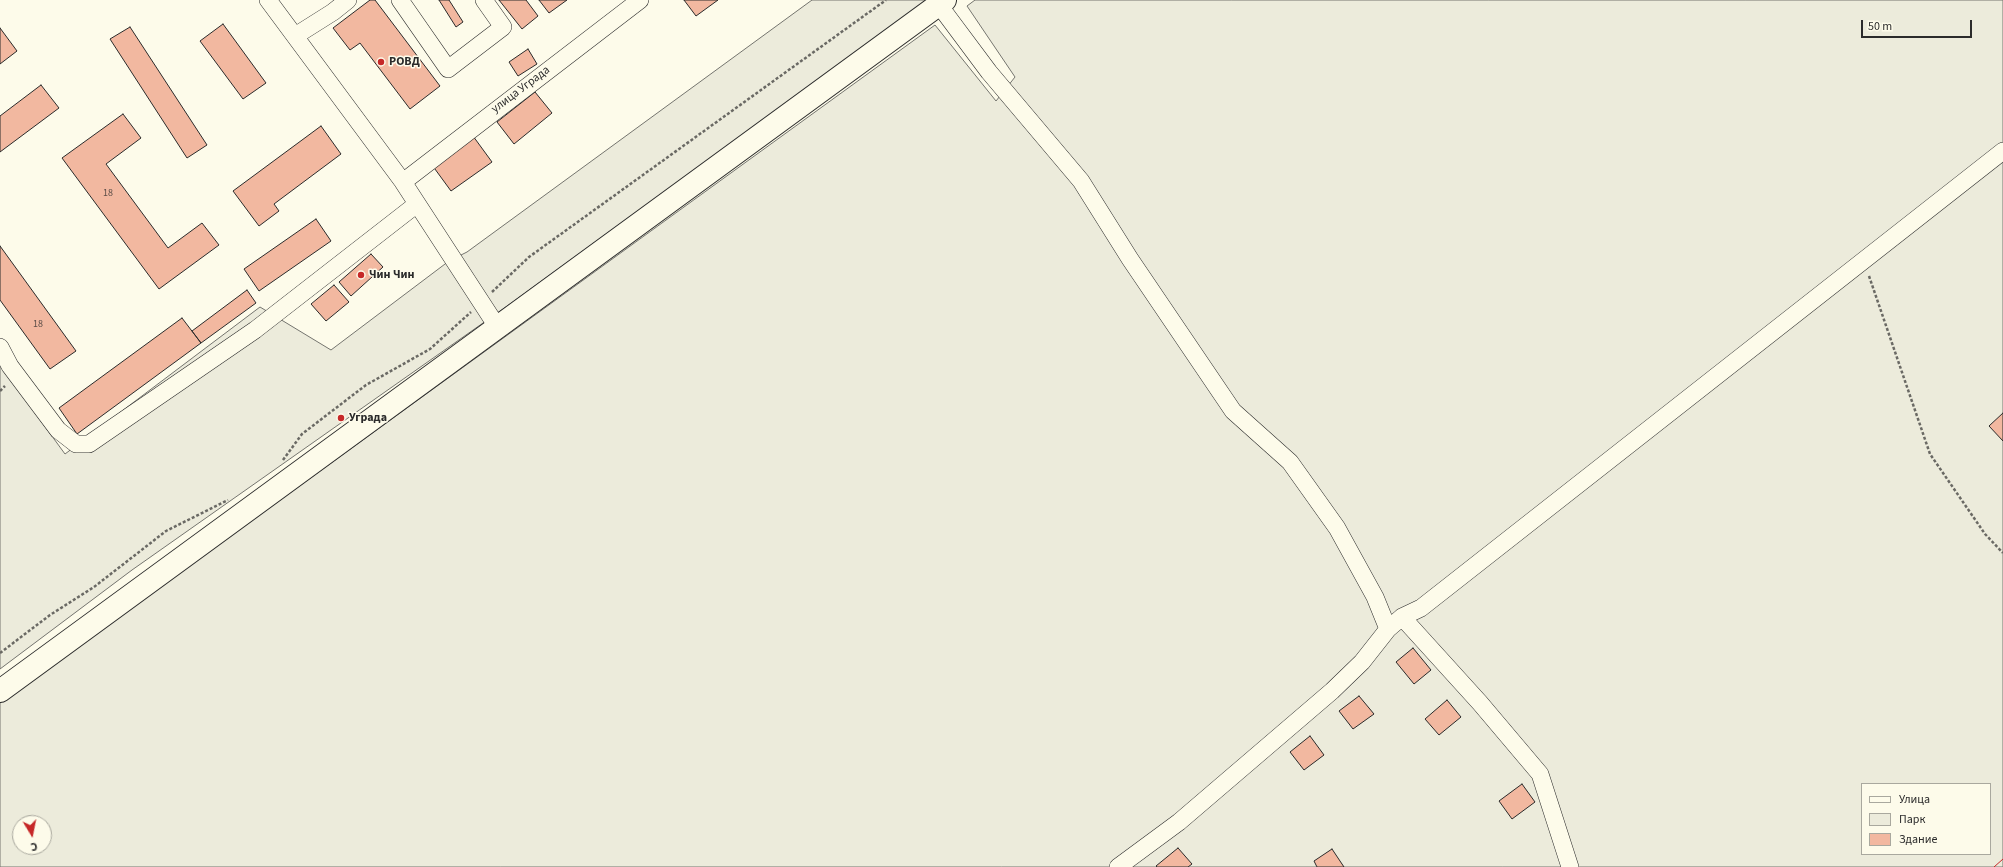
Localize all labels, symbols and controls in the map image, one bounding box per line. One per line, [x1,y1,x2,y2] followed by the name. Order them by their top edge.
[1863,12,1974,38] scale bar
[1868,18,1892,35] text: 50 m
[389,55,420,69] place label: РОВД
[376,57,386,67] marker: РОВД
[489,63,553,117] street label: улица Уграда
[103,188,113,200] house number: 18
[369,268,414,282] place label: Чин Чин
[356,270,366,280] marker: Чин Чин
[33,319,43,331] house number: 18
[349,411,387,425] place label: Уграда
[336,413,346,423] marker: Уграда
[1861,783,1991,855] legend
[1899,791,1930,808] text: Улица
[1899,811,1925,828] text: Парк
[12,815,52,855] north arrow
[1899,831,1938,848] text: Здание
[30,838,38,854] text: С

